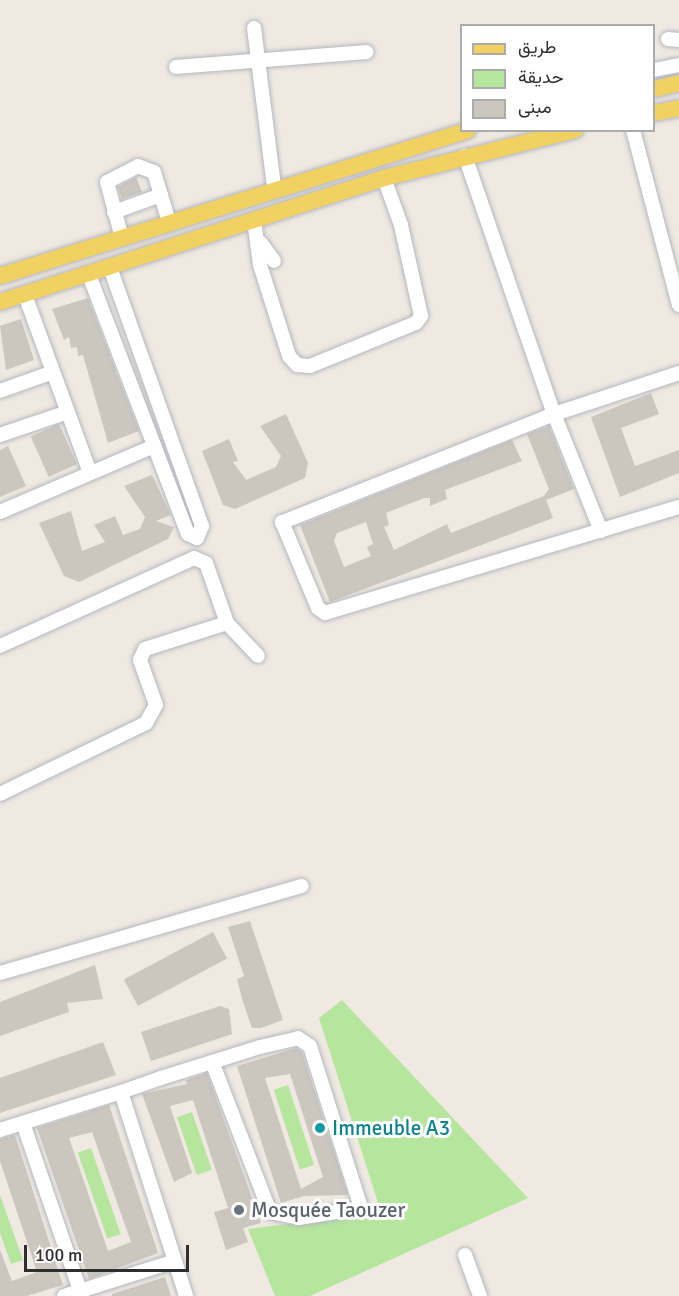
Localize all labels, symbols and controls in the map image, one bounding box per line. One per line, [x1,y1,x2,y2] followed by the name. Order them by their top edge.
[460,24,655,132] legend
[518,36,556,58] text: طريق
[518,66,564,88] text: حديقة
[518,96,552,118] text: مبنى
[332,1115,450,1141] place label: Immeuble A3
[313,1121,327,1135] marker: Immeuble A3
[251,1197,405,1223] place label: Mosquée Taouzer
[232,1203,246,1217] marker: Mosquée Taouzer
[27,1233,192,1271] scale bar
[35,1244,82,1266] text: 100 m

